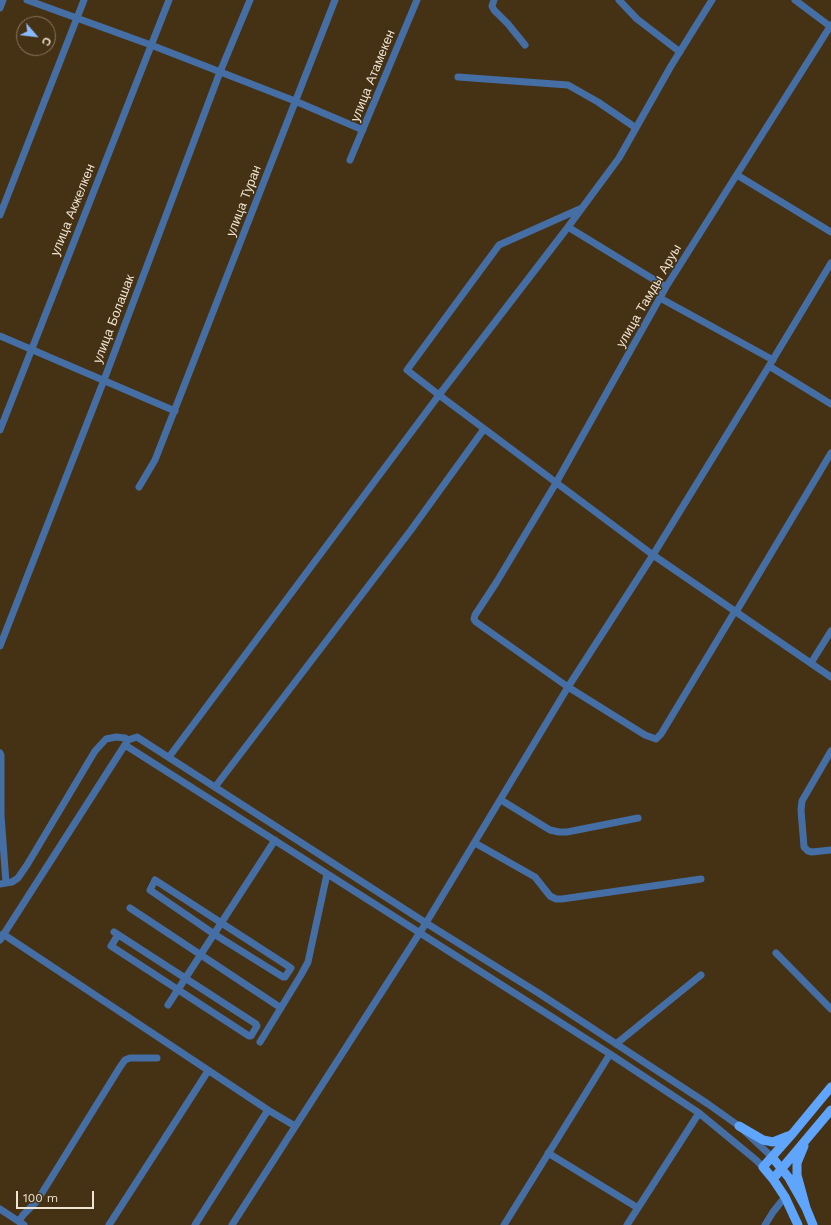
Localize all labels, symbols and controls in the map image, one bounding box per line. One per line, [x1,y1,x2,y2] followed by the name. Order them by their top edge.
[16,16,56,56] north arrow
[347,28,399,124] street label: улица Атамекен
[39,35,54,48] text: С
[47,162,99,258] street label: улица Акжелкен
[223,163,265,239] street label: улица Туран
[613,242,685,350] street label: улица Тамды Аруы
[90,272,138,366] street label: улица Болашак
[18,1183,96,1209] scale bar
[23,1191,58,1205] text: 100 m

